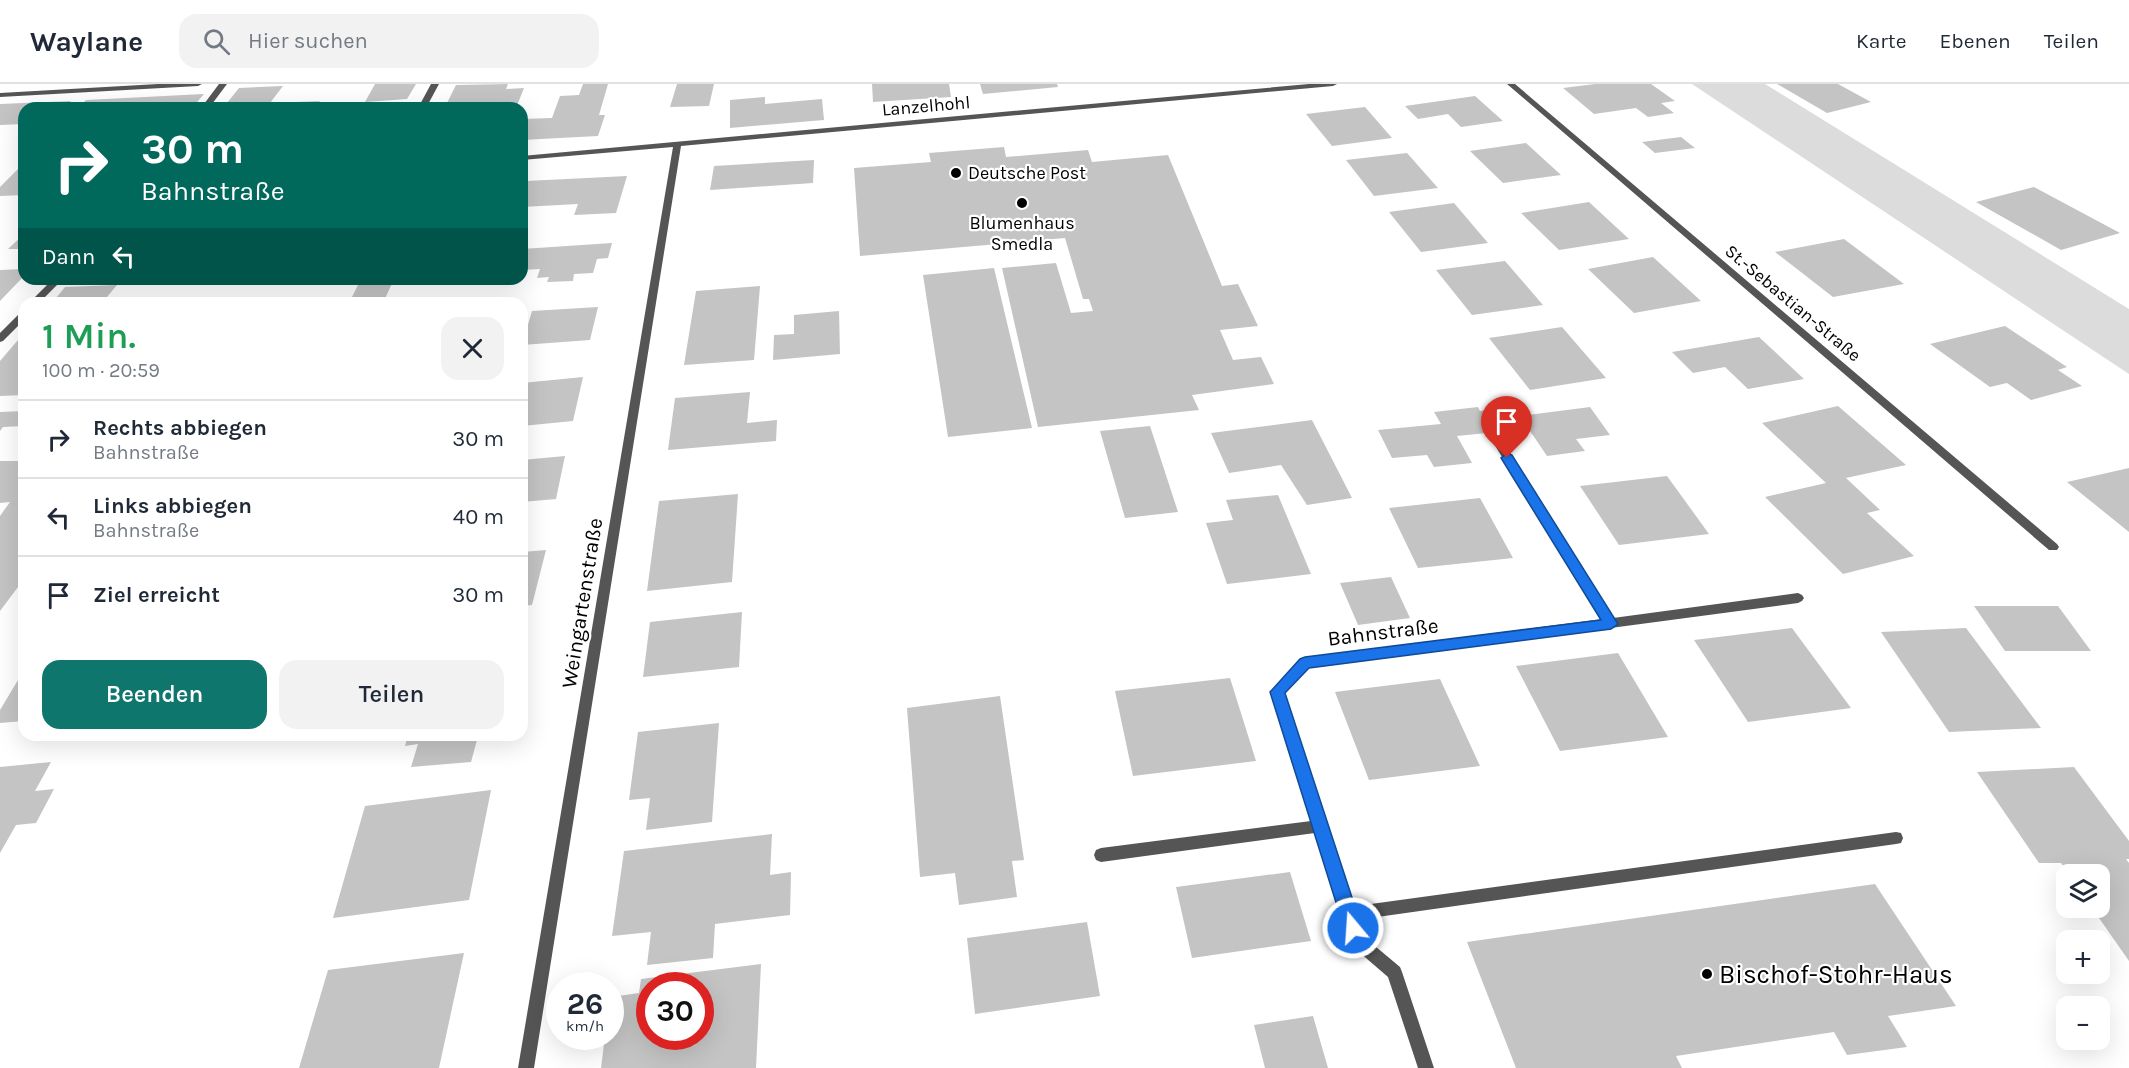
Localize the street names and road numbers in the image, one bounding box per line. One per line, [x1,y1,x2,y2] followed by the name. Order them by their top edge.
[881,91,971,121] street label: Lanzelhohl
[1721,240,1865,366] street label: St.-Sebastian-Straße
[557,516,607,690] street label: Weingartenstraße
[1326,613,1440,651] street label: Bahnstraße

